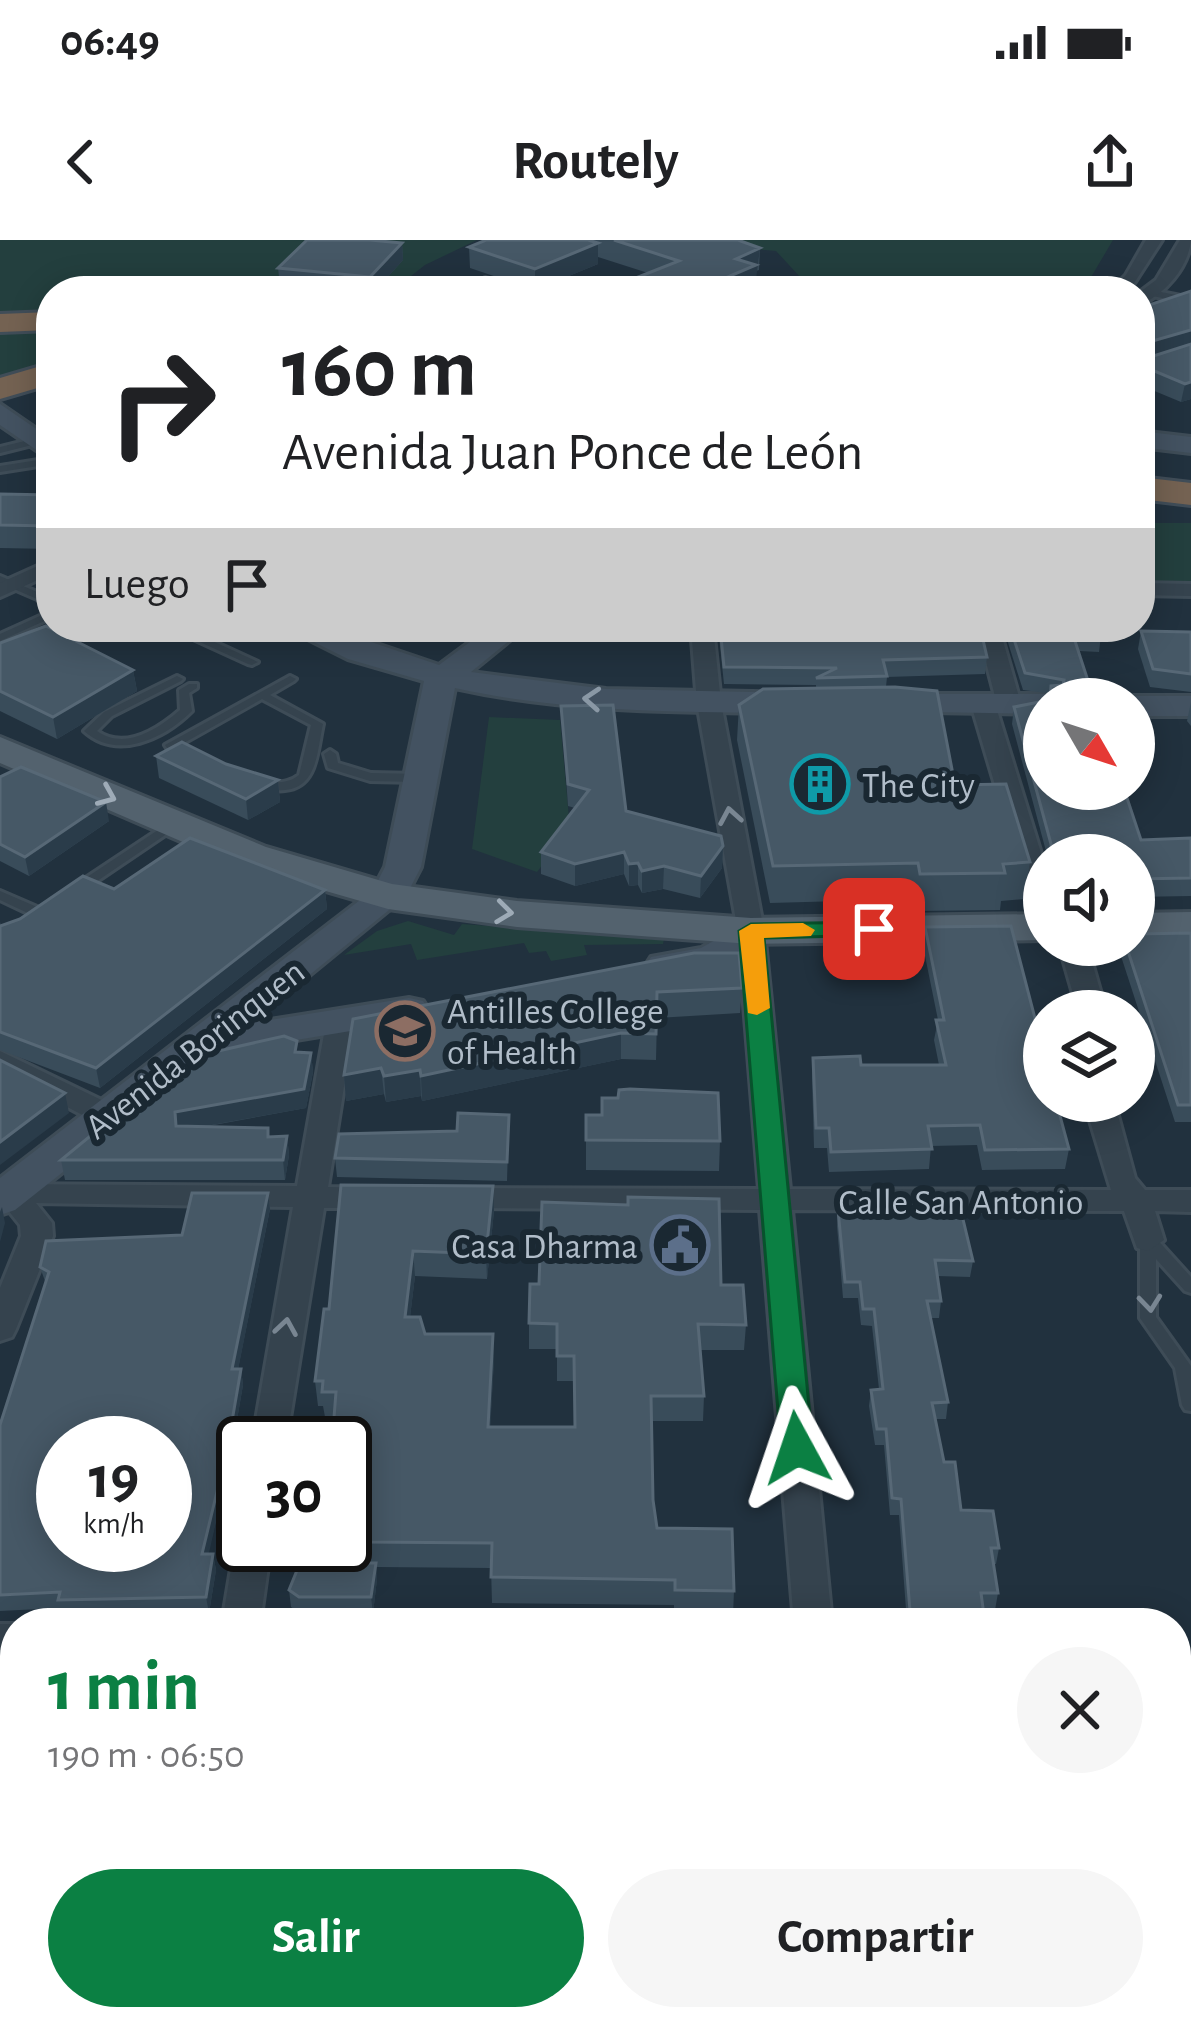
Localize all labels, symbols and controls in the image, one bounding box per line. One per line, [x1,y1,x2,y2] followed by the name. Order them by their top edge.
[60,19,160,64] text: 06:49
[48,129,114,195] icon: back
[1077,129,1143,195] icon: share
[512,135,679,189] text: Routely
[84,324,240,480] icon: right
[282,328,477,412] text: 160 m
[282,426,863,480] text: Avenida Juan Ponce de León
[214,552,280,618] icon: arrive
[84,562,190,607] text: Luego
[1023,678,1155,810] north arrow
[1023,678,1155,1122] map controls
[582,686,601,712] one-way arrow
[789,753,851,815] building icon: The City
[862,768,975,804] place label: The City
[95,782,116,806] one-way arrow
[718,806,744,826] one-way arrow
[1023,834,1155,966] button: sound
[823,878,925,980] pin
[841,896,907,962] icon: arrive
[494,898,513,924] one-way arrow
[79,953,312,1146] street label: Avenida Borinquen
[1023,990,1155,1122] button: layers
[447,994,664,1071] place label: Antilles College of Health
[374,1000,436,1062] school or university icon: Antilles College of Health
[838,1185,1084,1221] street label: Calle San Antonio
[649,1214,711,1276] public building icon: Casa Dharma
[451,1229,638,1265] place label: Casa Dharma
[1137,1294,1162,1313] one-way arrow
[273,1318,298,1338] one-way arrow
[734,1385,860,1511] position arrow
[216,1416,372,1572] speed limit sign: 30
[89,1449,139,1509] text: 19
[83,1509,145,1539] text: km/h
[1017,1647,1143,1773] button: close
[48,1651,200,1723] text: 1 min
[48,1736,245,1775] text: 190 m · 06:50
[48,1869,584,2007] button: Salir
[608,1869,1143,2007] button: Compartir

